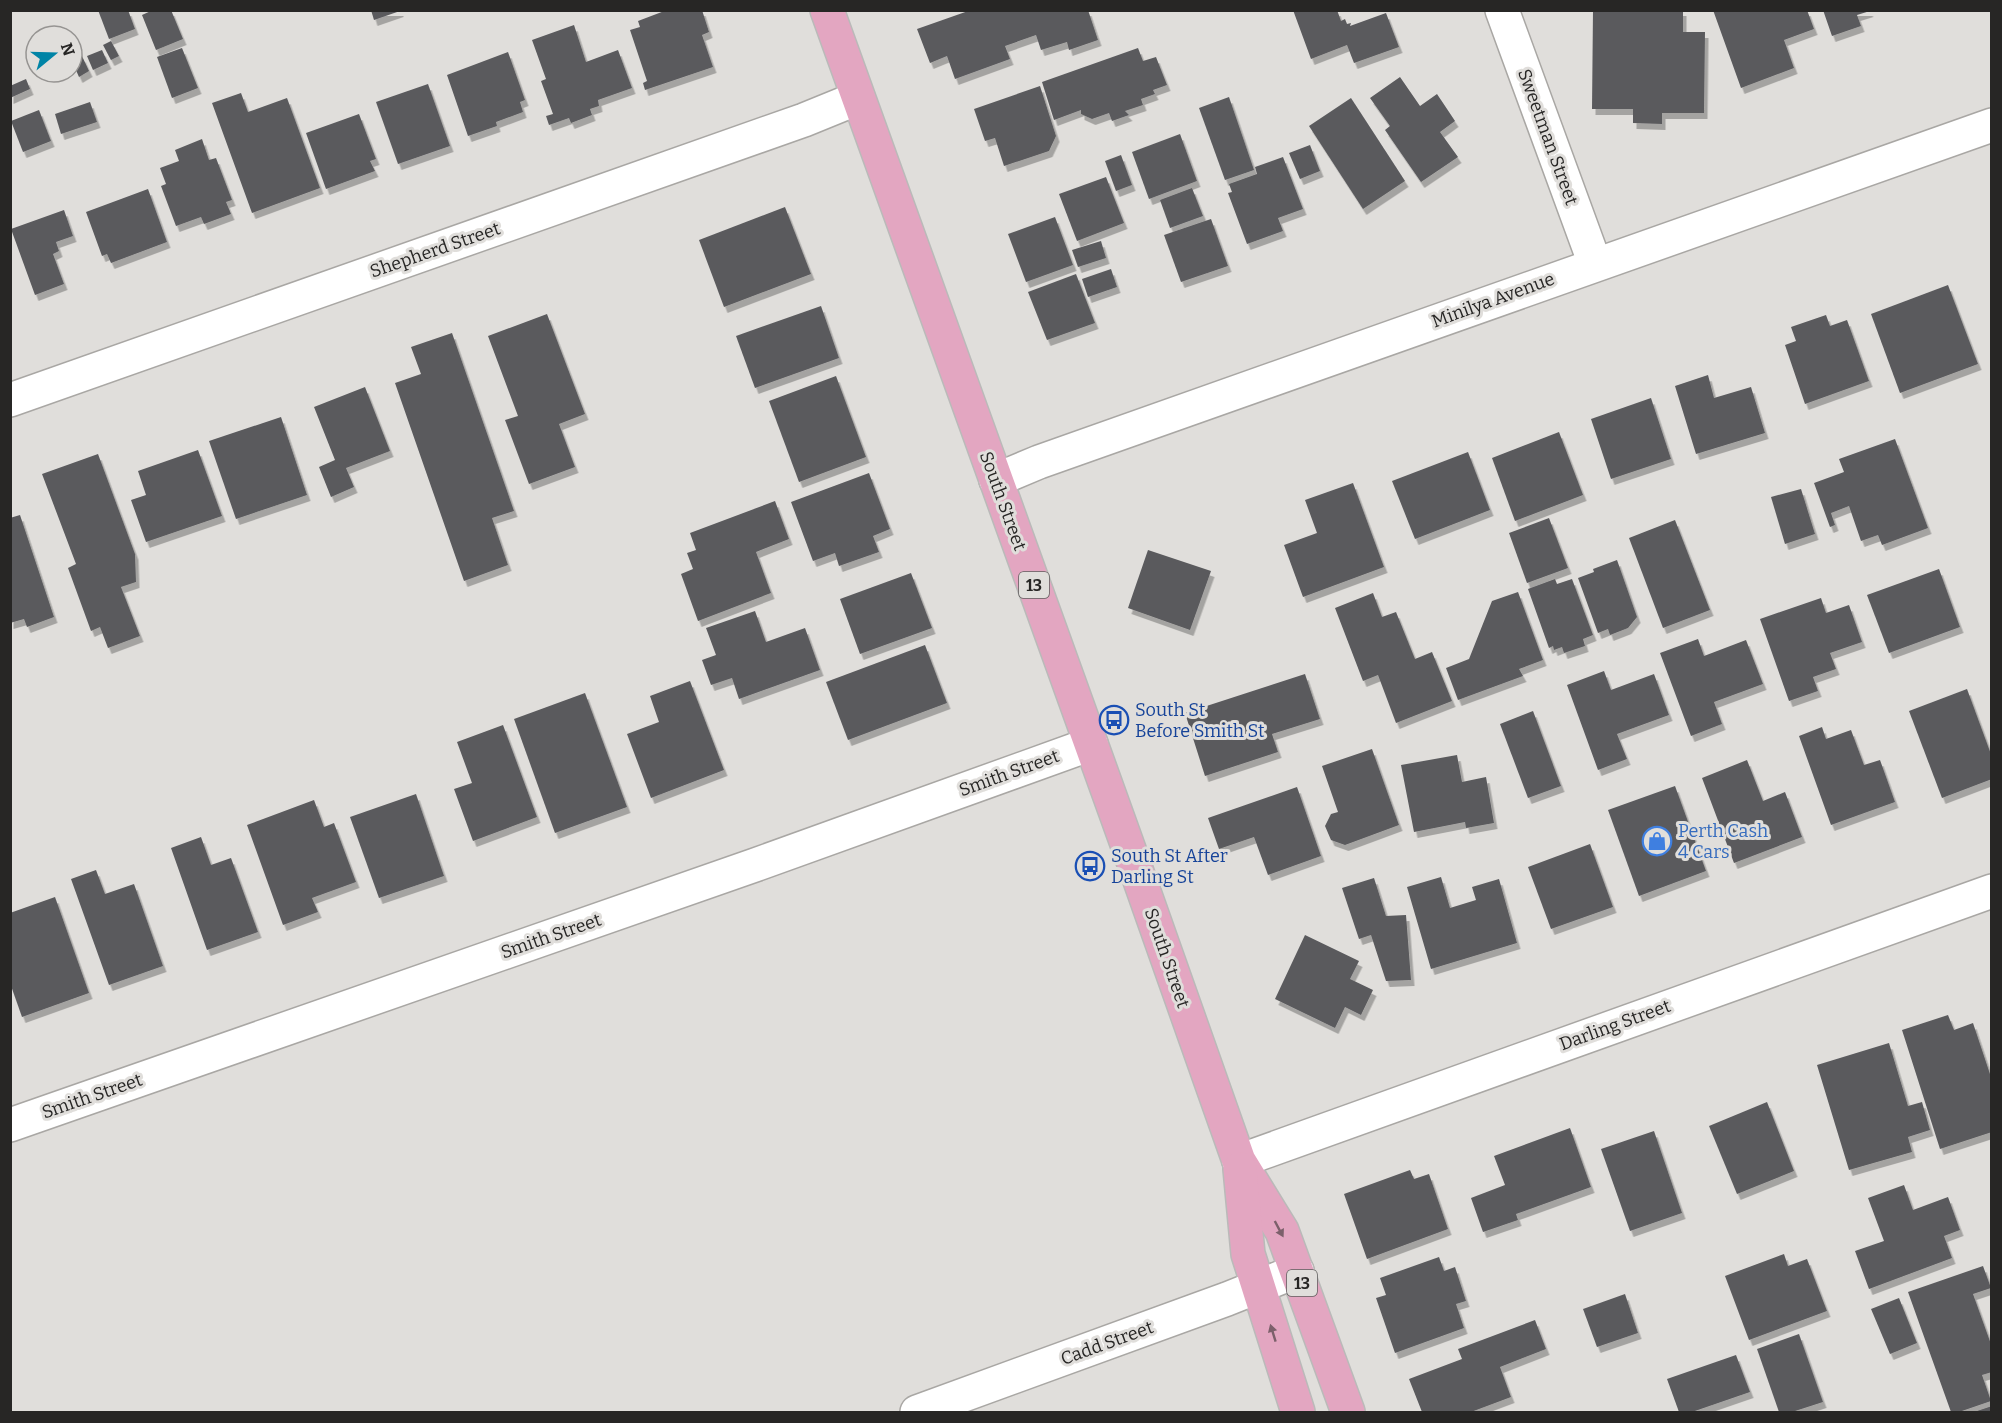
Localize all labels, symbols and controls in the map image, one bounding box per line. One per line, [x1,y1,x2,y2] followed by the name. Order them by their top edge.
[24,24,84,84] north arrow
[57,40,79,58] text: N
[1513,66,1583,208] street label: Sweetman Street
[367,217,503,283] street label: Shepherd Street
[1429,268,1557,332] street label: Minilya Avenue
[975,448,1031,554] street label: South Street
[1019,572,1049,598] road number: 13
[1135,699,1265,742] place label: South St Before Smith St
[1098,704,1130,736] bus stop icon: South St Before Smith St
[956,745,1062,801] street label: Smith Street
[1678,820,1768,863] place label: Perth Cash 4 Cars
[1641,825,1673,857] shop icon: Perth Cash 4 Cars
[1111,845,1228,888] place label: South St After Darling St
[1074,850,1106,882] bus stop icon: South St After Darling St
[1140,905,1194,1011] street label: South Street
[498,908,605,963] street label: Smith Street
[1557,995,1674,1055] street label: Darling Street
[39,1068,146,1123] street label: Smith Street
[1274,1220,1284,1238] one-way arrow
[1287,1270,1317,1296] road number: 13
[1058,1316,1157,1370] street label: Cadd Street
[1268,1324,1277,1342] one-way arrow

